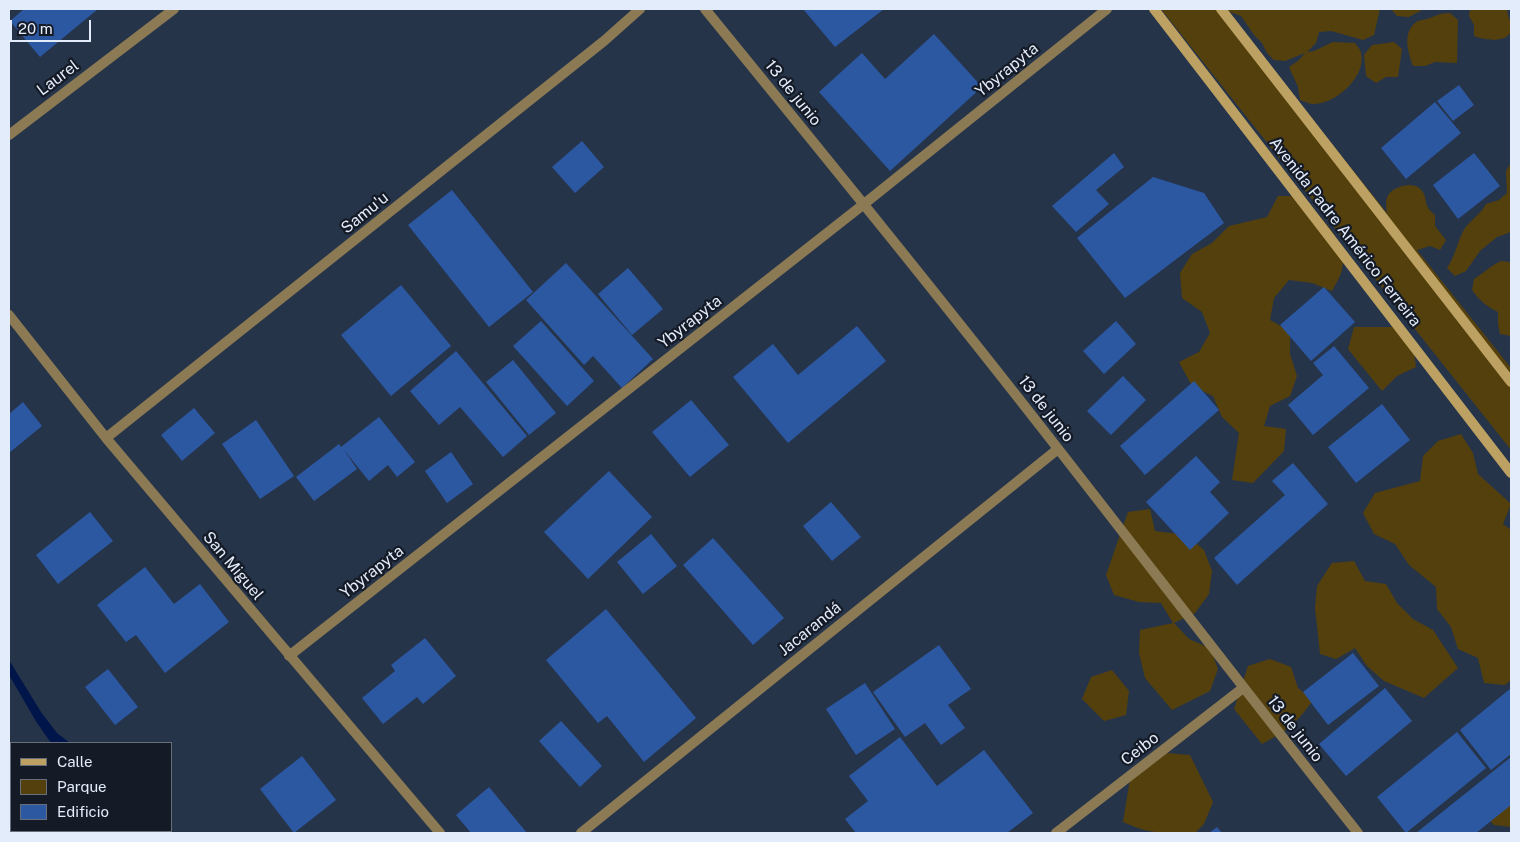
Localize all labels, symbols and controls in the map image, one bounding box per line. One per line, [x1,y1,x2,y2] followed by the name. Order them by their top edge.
[12,10,94,42] scale bar
[18,20,53,37] text: 20 m
[972,39,1042,101] street label: Ybyrapyta
[33,56,83,100] street label: Laurel
[761,56,825,130] street label: 13 de junio
[1265,133,1425,331] street label: Avenida Padre Américo Ferreira
[337,188,393,238] street label: Samu'u
[654,291,726,353] street label: Ybyrapyta
[1014,372,1078,446] street label: 13 de junio
[199,528,267,604] street label: San Miguel
[336,541,408,603] street label: Ybyrapyta
[775,598,845,660] street label: Jacarandá
[1263,692,1327,766] street label: 13 de junio
[1117,728,1163,770] street label: Ceibo
[10,742,172,832] legend
[57,753,93,770] text: Calle
[57,778,107,795] text: Parque
[57,803,109,820] text: Edificio

